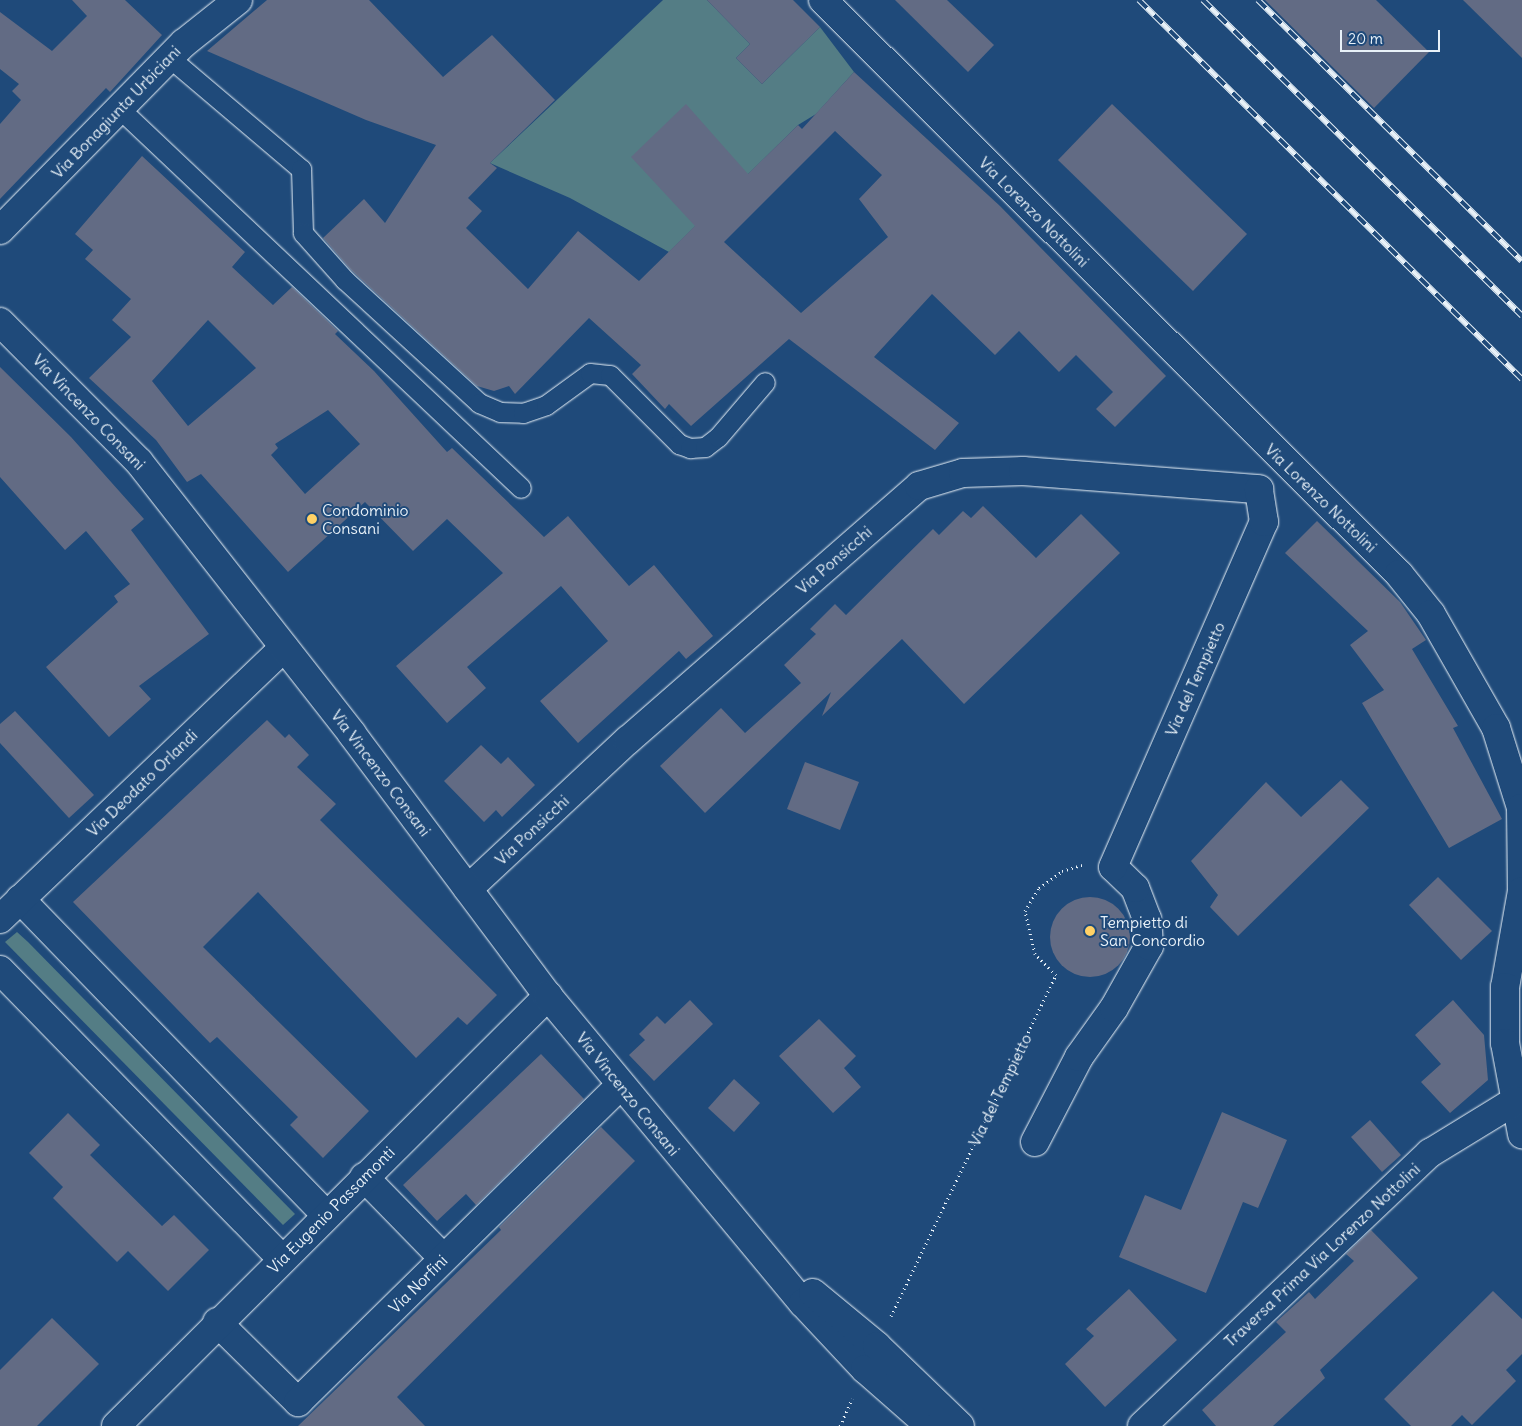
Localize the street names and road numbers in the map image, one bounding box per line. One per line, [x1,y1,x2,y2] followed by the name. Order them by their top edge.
[48,42,184,182] street label: Via Bonagiunta Urbiciani
[975,153,1093,271] street label: Via Lorenzo Nottolini
[29,350,149,474] street label: Via Vincenzo Consani
[1261,440,1381,556] street label: Via Lorenzo Nottolini
[792,522,876,598] street label: Via Ponsicchi
[1161,619,1229,739] street label: Via del Tempietto
[327,706,435,840] street label: Via Vincenzo Consani
[83,725,201,841] street label: Via Deodato Orlandi
[491,791,573,869] street label: Via Ponsicchi
[572,1028,684,1160] street label: Via Vincenzo Consani
[964,1031,1036,1149] street label: Via del Tempietto
[264,1143,398,1277] street label: Via Eugenio Passamonti
[1220,1159,1424,1351] street label: Traversa Prima Via Lorenzo Nottolini
[385,1251,451,1317] street label: Via Norfini

